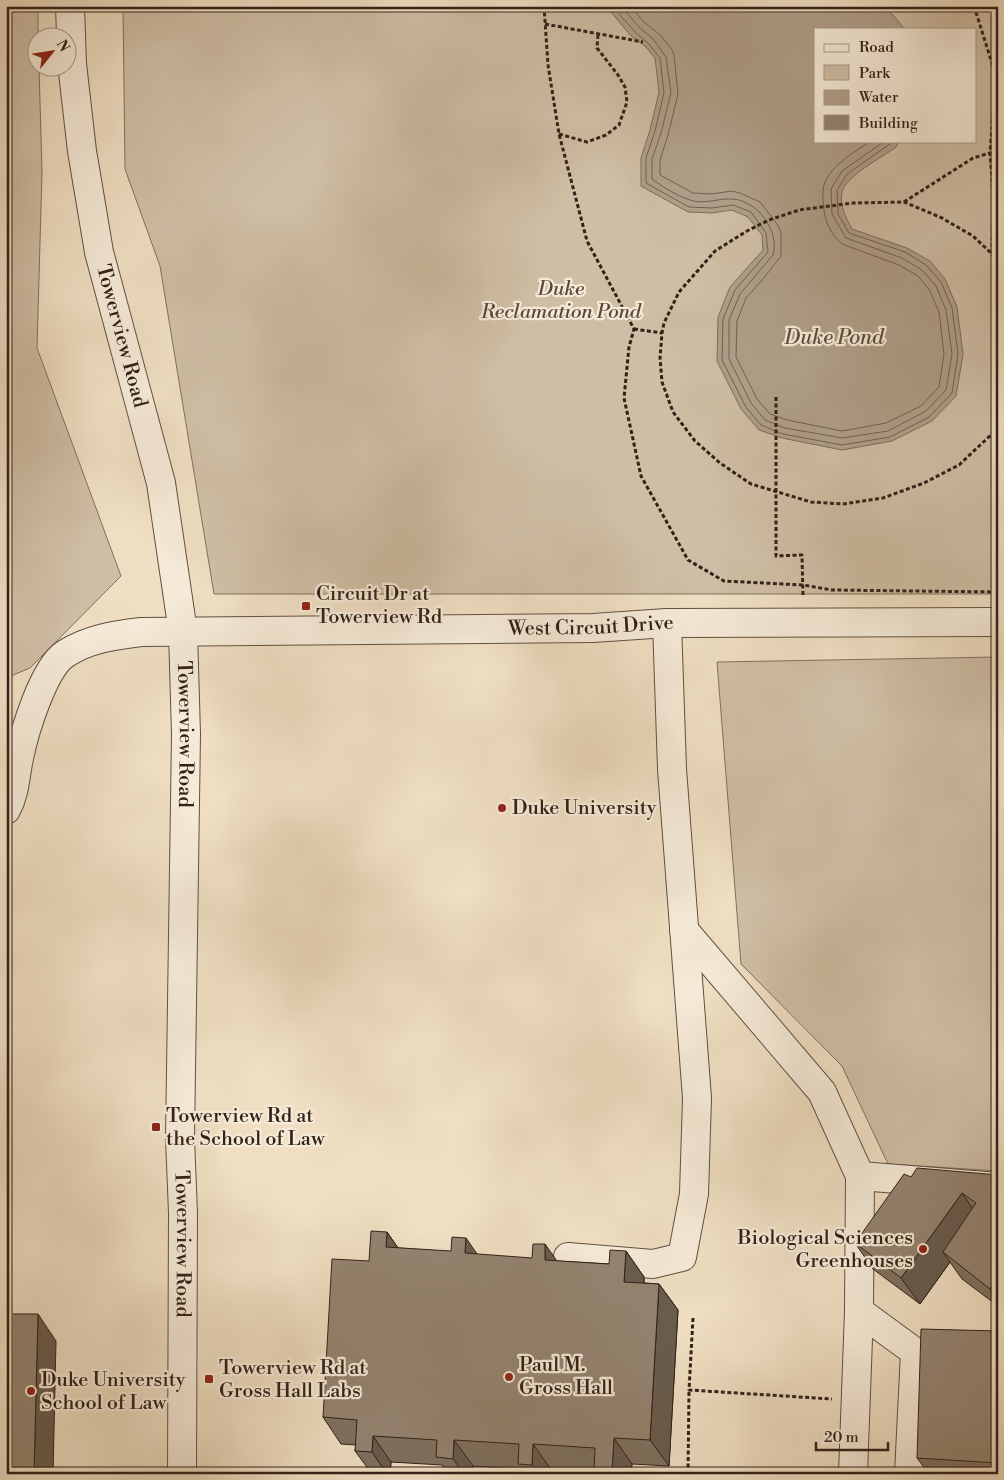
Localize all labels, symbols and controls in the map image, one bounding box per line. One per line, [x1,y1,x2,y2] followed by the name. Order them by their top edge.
[28,28,78,78] north arrow
[814,28,976,142] legend
[52,37,73,55] text: N
[859,38,894,57] text: Road
[859,64,891,83] text: Park
[858,88,899,107] text: Water
[858,114,918,133] text: Building
[90,262,153,411] street label: Towerview Road
[480,277,642,325] park label: Duke Reclamation Pond
[783,325,885,351] water label: Duke Pond
[316,582,443,630] place label: Circuit Dr at Towerview Rd
[300,600,312,612] marker: Circuit Dr at Towerview Rd
[507,610,674,641] street label: West Circuit Drive
[171,660,199,809] street label: Towerview Road
[512,796,657,821] place label: Duke University
[496,802,508,814] marker: Duke University
[166,1104,326,1152] place label: Towerview Rd at the School of Law
[150,1121,162,1133] marker: Towerview Rd at the School of Law
[169,1170,196,1318] street label: Towerview Road
[737,1226,913,1274] place label: Biological Sciences Greenhouses
[917,1243,929,1255] marker: Biological Sciences Greenhouses
[519,1353,613,1401] place label: Paul M. Gross Hall
[219,1356,366,1404] place label: Towerview Rd at Gross Hall Labs
[41,1368,186,1416] place label: Duke University School of Law
[503,1371,515,1383] marker: Paul M. Gross Hall
[203,1373,215,1385] marker: Towerview Rd at Gross Hall Labs
[25,1385,37,1397] marker: Duke University School of Law
[816,1420,889,1452] scale bar
[824,1428,859,1447] text: 20 m

